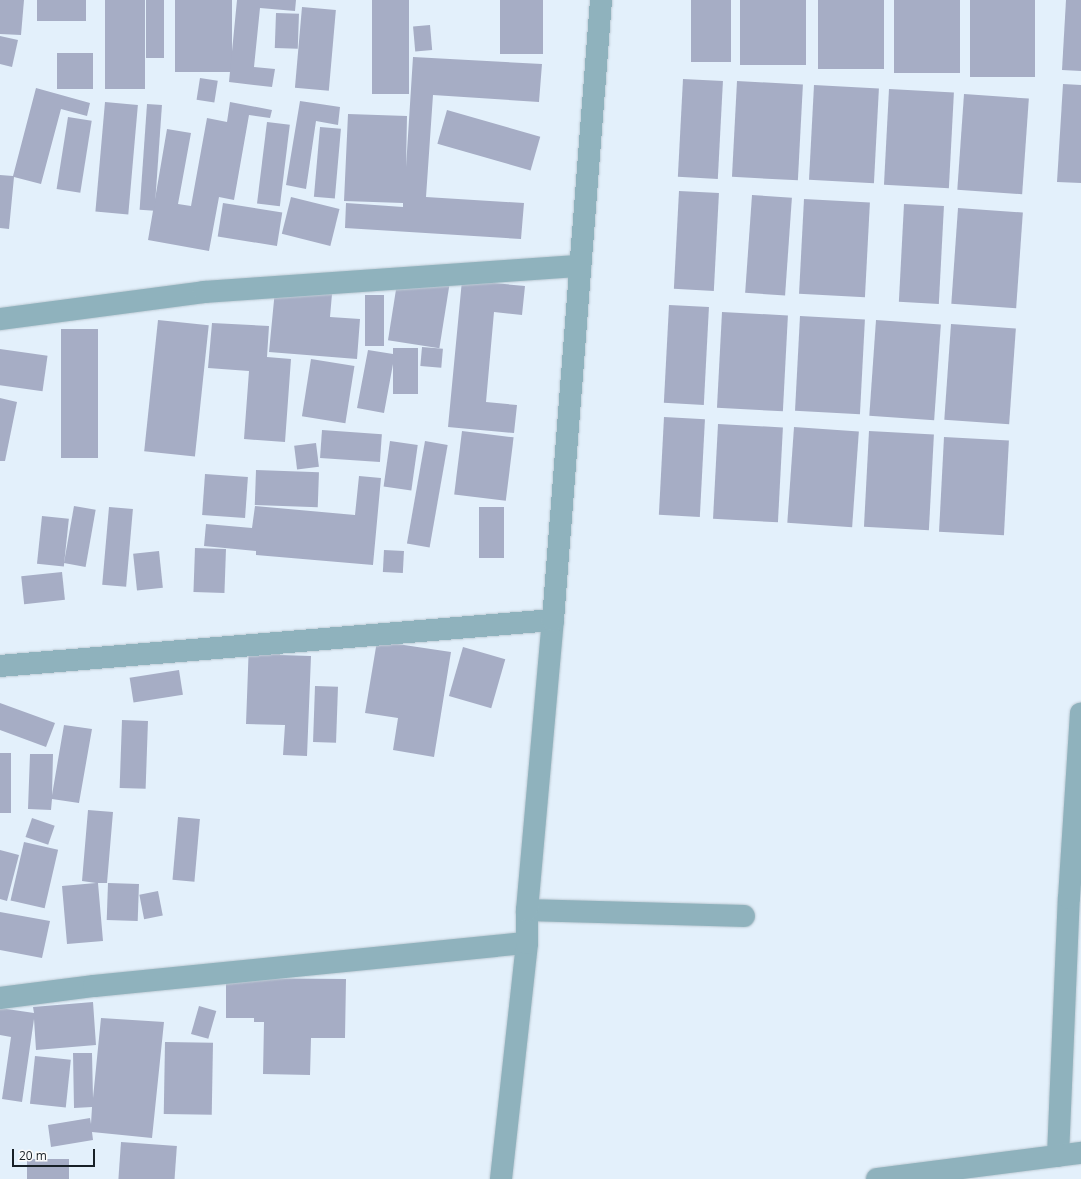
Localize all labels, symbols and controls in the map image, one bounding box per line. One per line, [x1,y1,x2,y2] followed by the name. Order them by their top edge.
[14,1141,97,1167] scale bar
[19,1147,47,1164] text: 20 m

